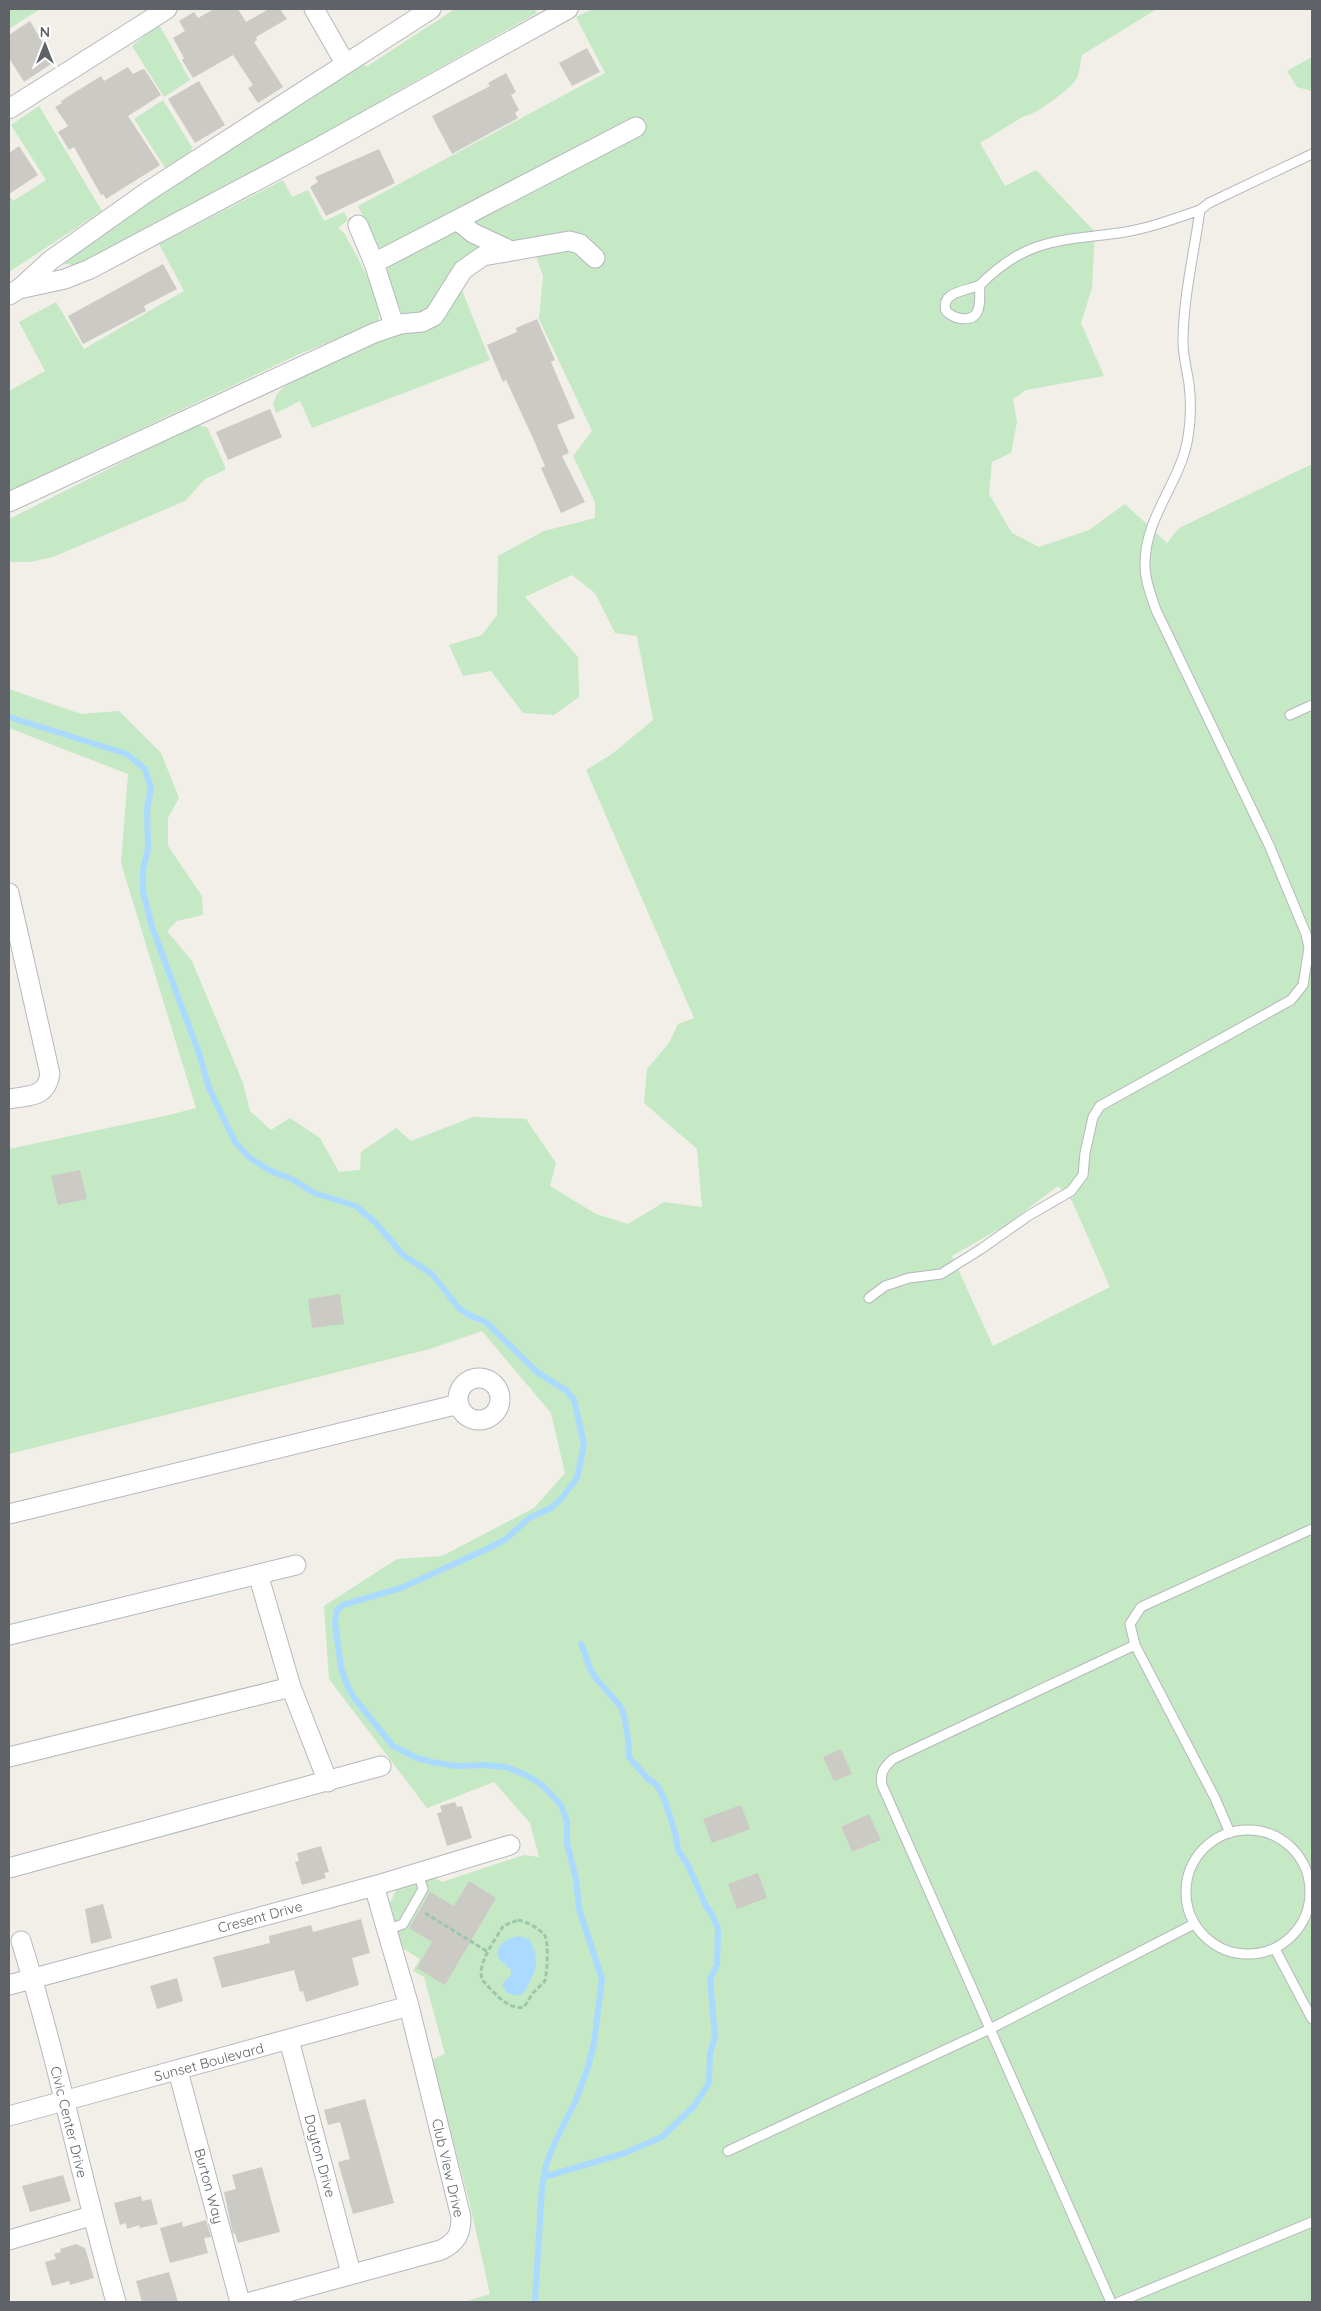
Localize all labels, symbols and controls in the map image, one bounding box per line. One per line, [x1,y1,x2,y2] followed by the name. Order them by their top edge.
[20,20,70,70] north arrow
[40,23,50,41] text: N
[216,1897,304,1937] street label: Cresent Drive
[152,2039,266,2085] street label: Sunset Boulevard
[46,2064,92,2180] street label: Civic Center Drive
[300,2112,340,2200] street label: Dayton Drive
[428,2117,468,2219] street label: Club View Drive
[190,2146,228,2226] street label: Burton Way

